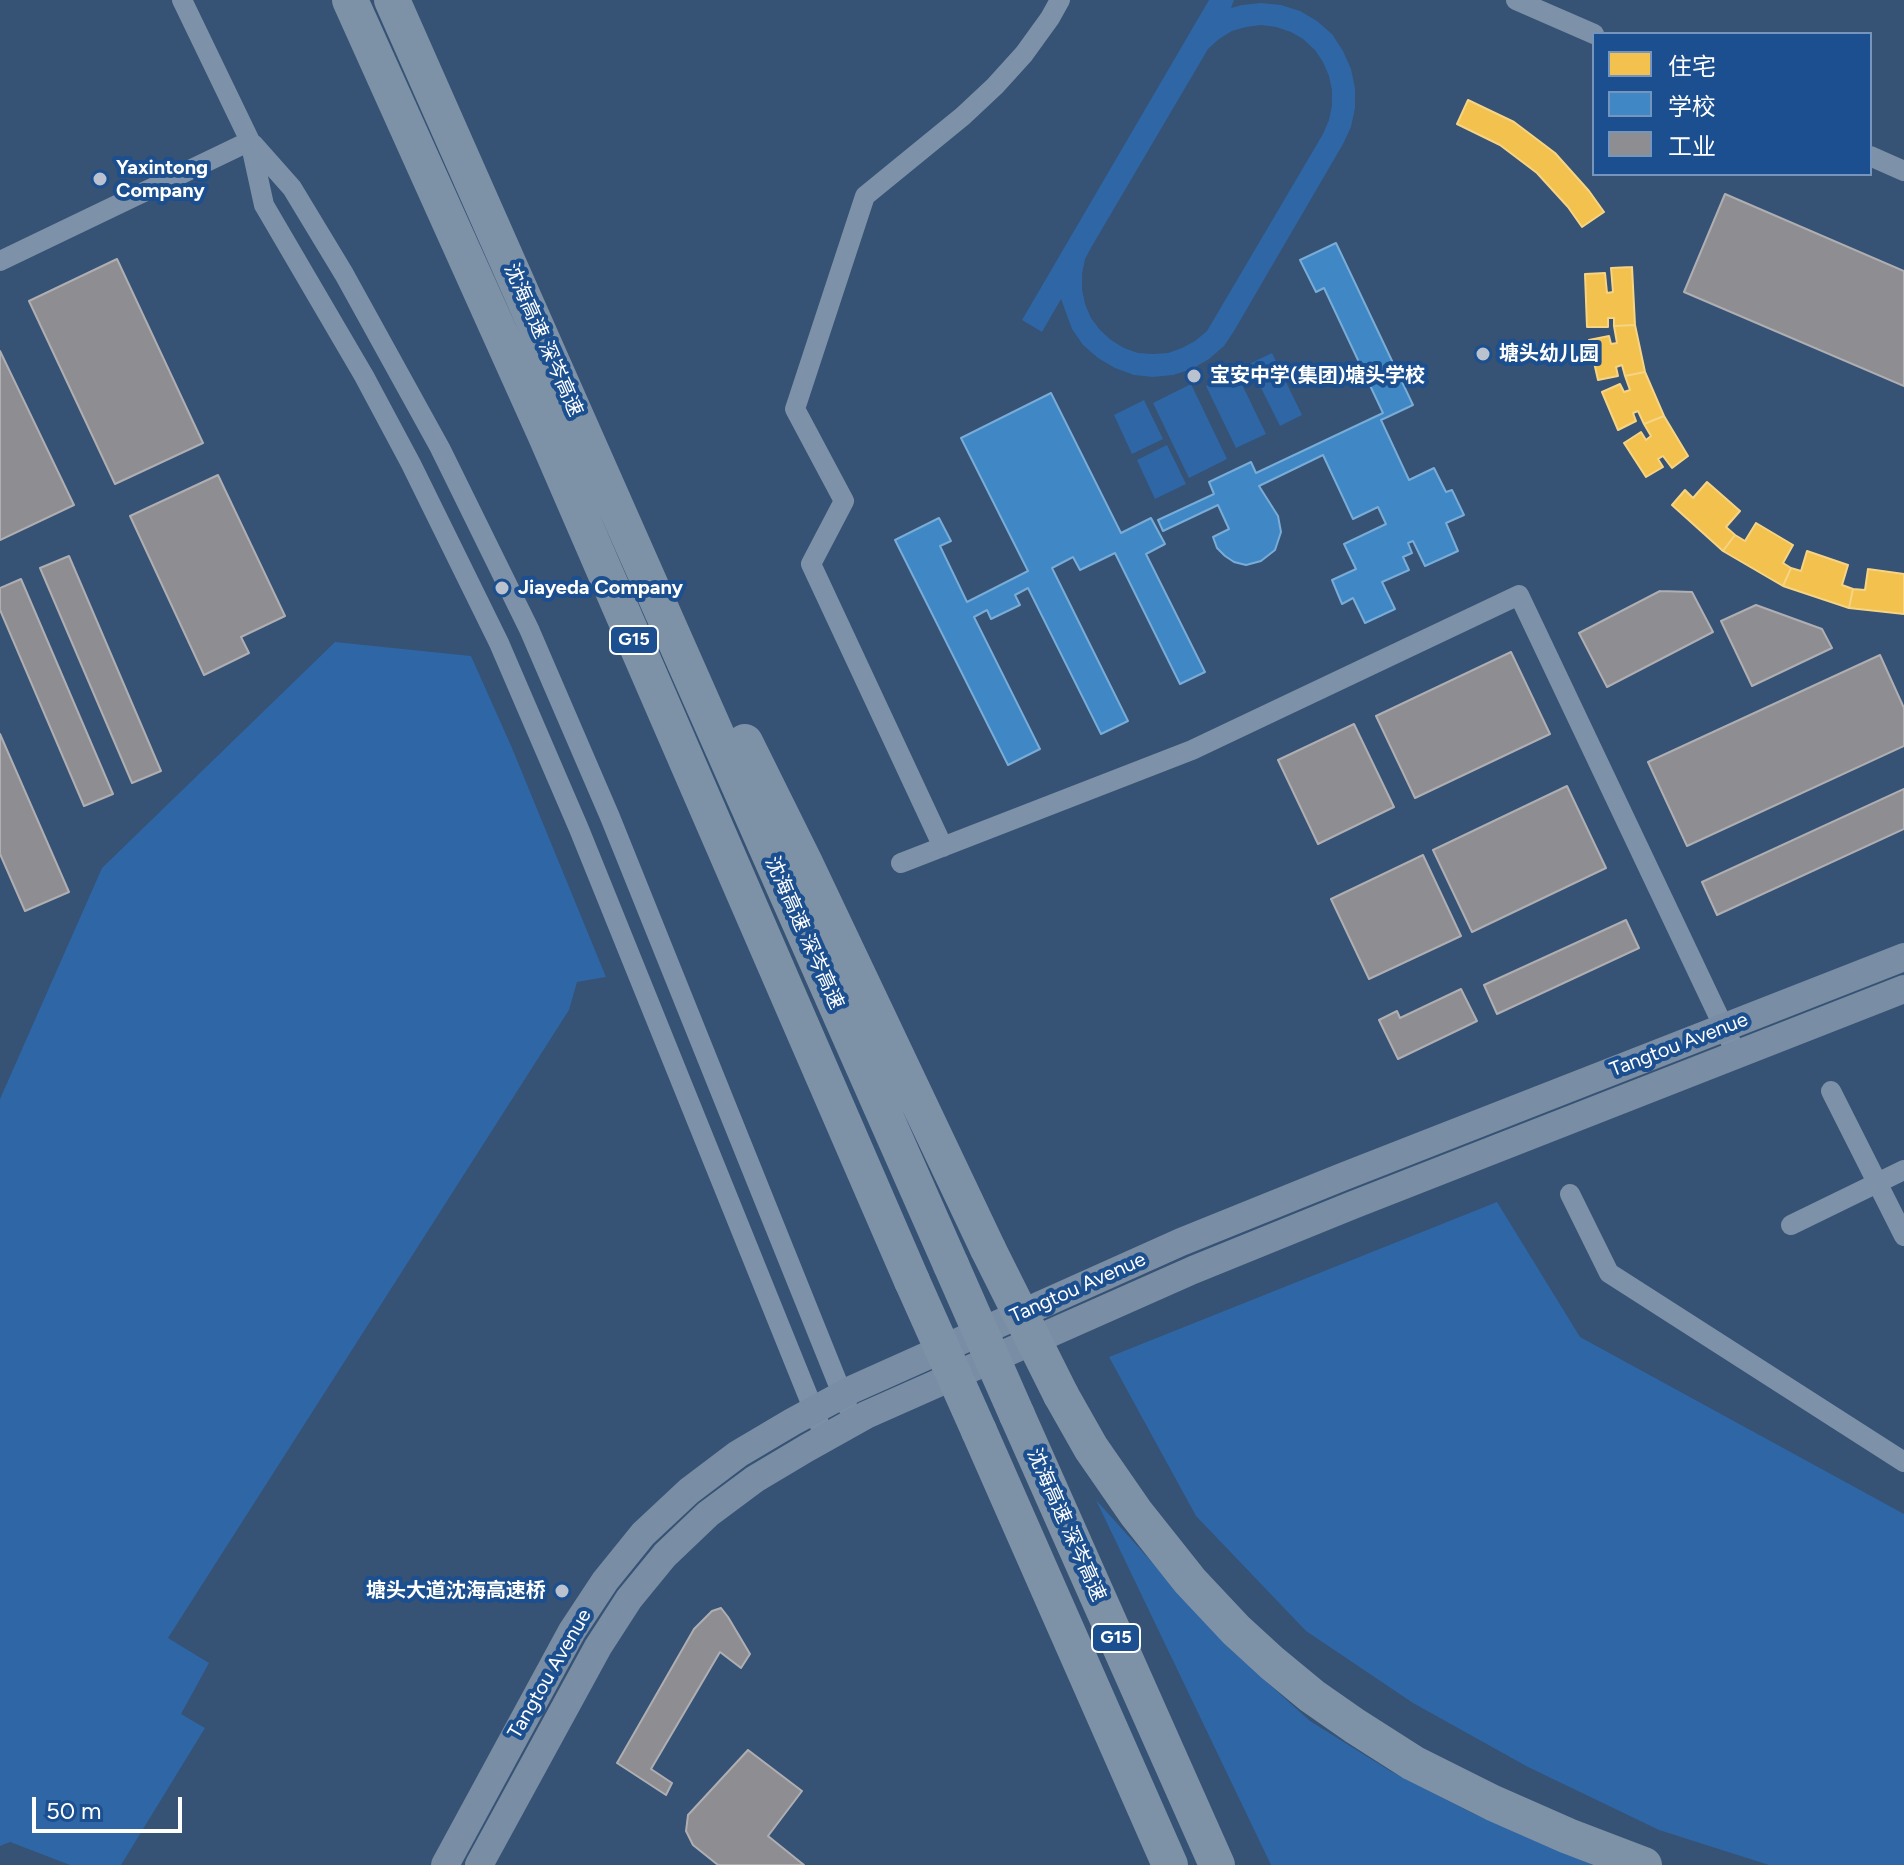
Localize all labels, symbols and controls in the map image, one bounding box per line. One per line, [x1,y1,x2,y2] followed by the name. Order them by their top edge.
[1592,32,1872,176] legend
[1668,52,1716,81] text: 住宅
[1668,92,1716,121] text: 学校
[1668,132,1716,161] text: 工业
[116,156,208,203] place label: Yaxintong Company
[91,170,109,188] marker: Yaxintong Company
[498,260,588,420] street label: 沈海高速 深岑高速
[1499,342,1599,366] place label: 塘头幼儿园
[1474,345,1492,363] marker: 塘头幼儿园
[1210,364,1425,388] place label: 宝安中学(集团)塘头学校
[1185,367,1203,385] marker: 宝安中学(集团)塘头学校
[518,576,683,600] place label: Jiayeda Company
[493,579,511,597] marker: Jiayeda Company
[610,626,658,654] road number: G15
[759,853,849,1013] street label: 沈海高速 深岑高速
[1607,1008,1751,1082] street label: Tangtou Avenue
[1007,1247,1149,1329] street label: Tangtou Avenue
[1021,1445,1111,1605] street label: 沈海高速 深岑高速
[366,1579,546,1603] place label: 塘头大道沈海高速桥
[553,1582,571,1600] marker: 塘头大道沈海高速桥
[503,1605,597,1743] street label: Tangtou Avenue
[1092,1624,1140,1652] road number: G15
[36,1781,186,1831] scale bar
[46,1796,102,1825] text: 50 m

